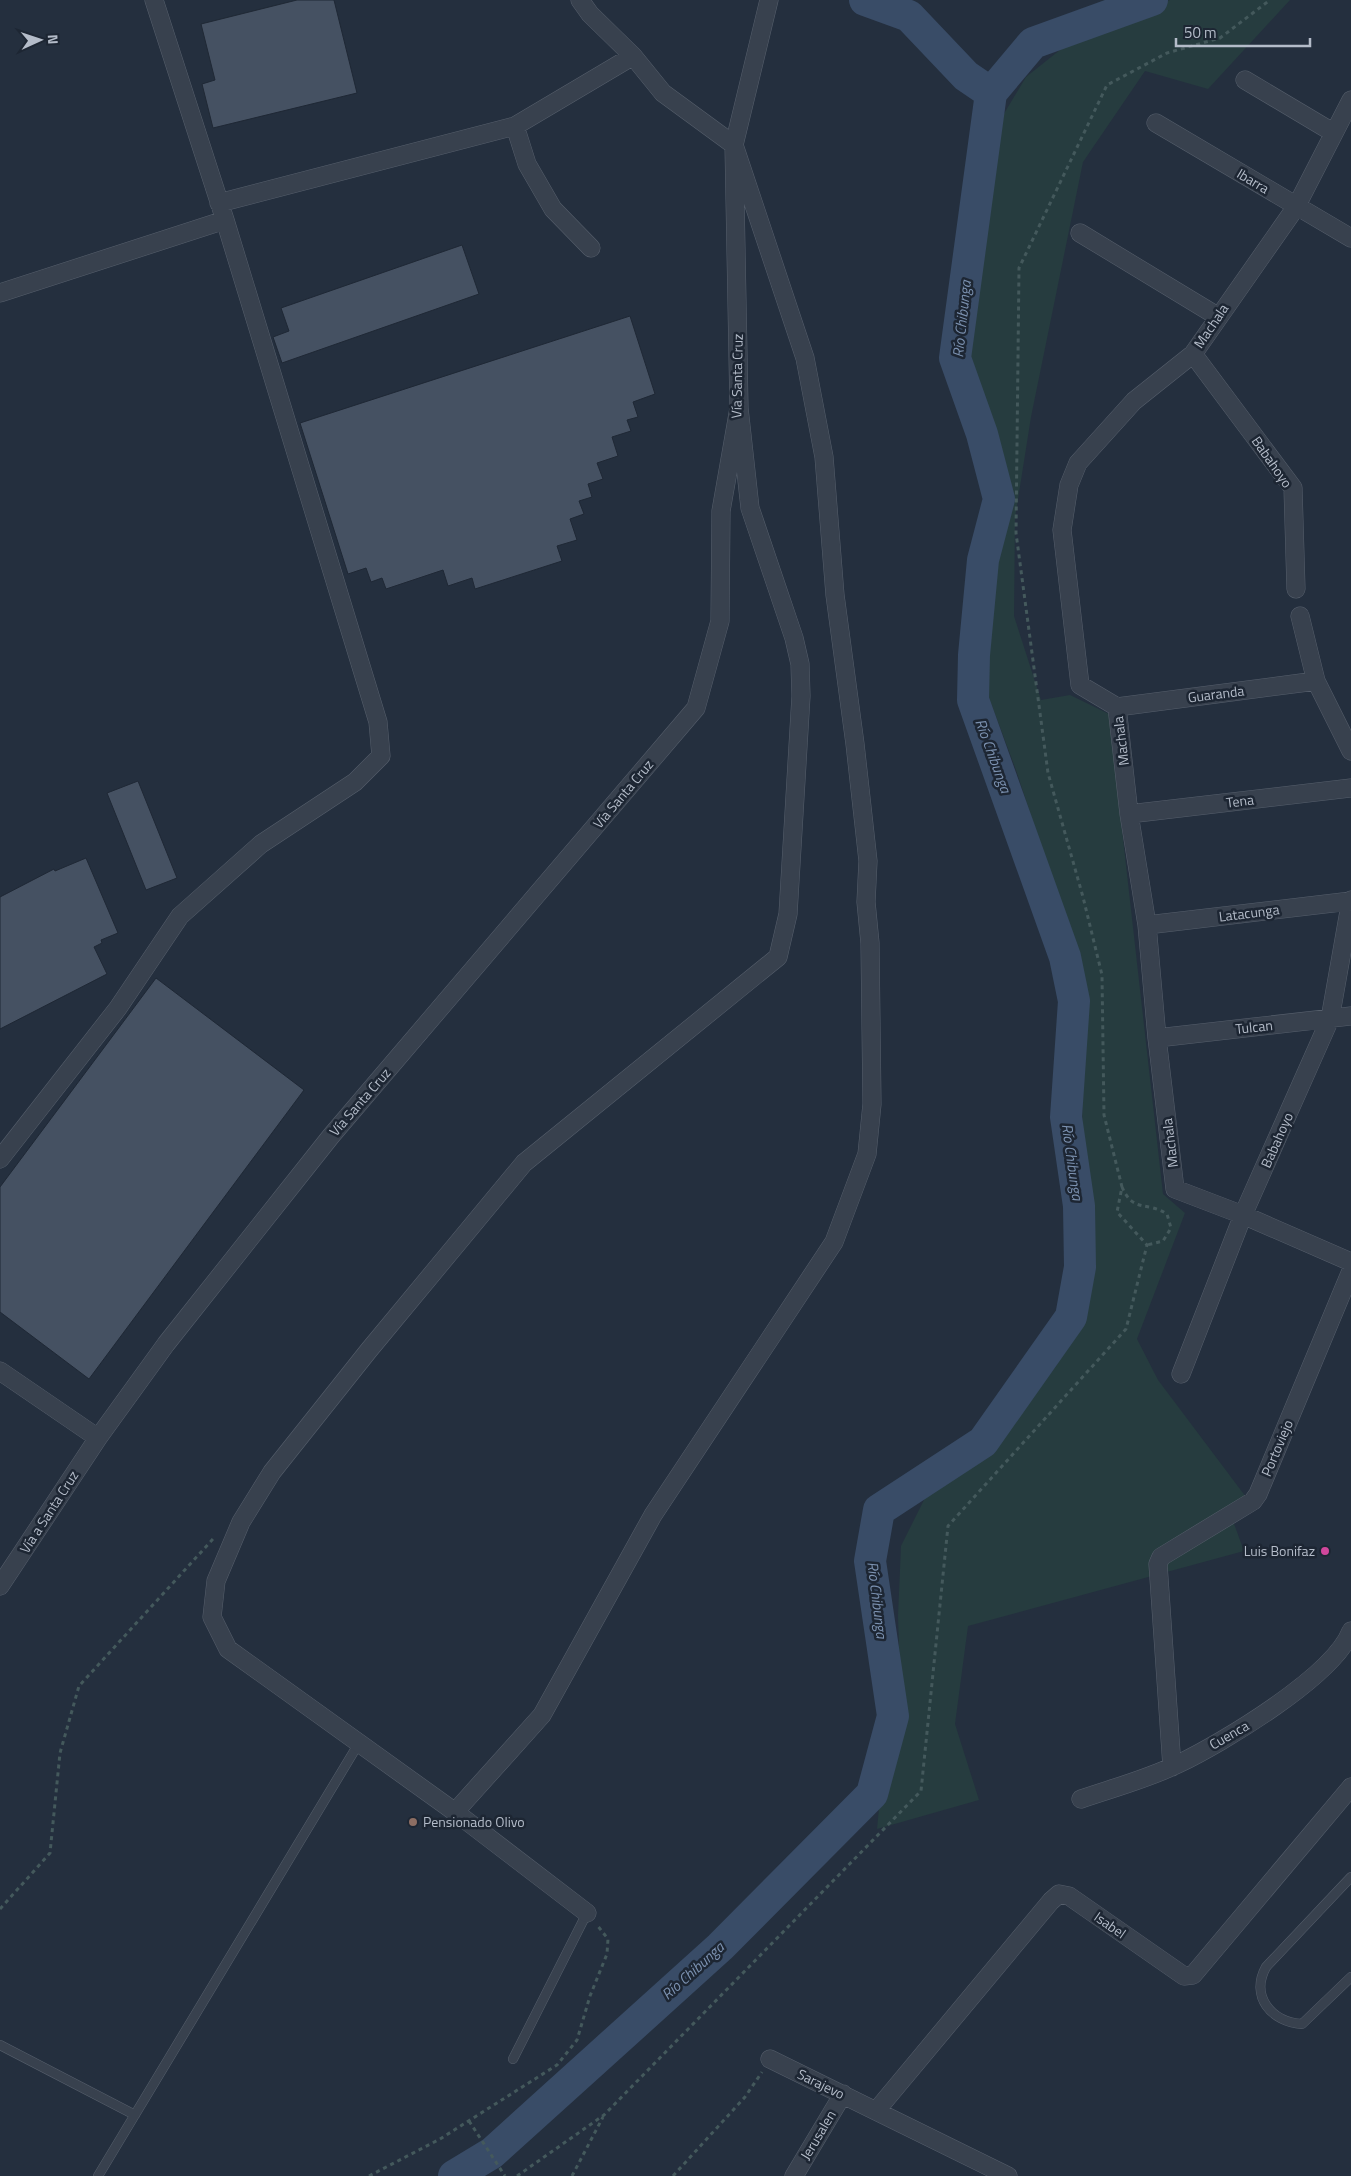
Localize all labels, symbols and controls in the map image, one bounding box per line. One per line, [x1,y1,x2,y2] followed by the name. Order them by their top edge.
[15,15,65,65] north arrow
[1176,15,1310,47] scale bar
[1184,21,1217,44] text: 50 m
[43,34,64,45] text: N
[1233,163,1273,198] street label: Ibarra
[946,278,977,359] water label: Río Chibunga
[1188,299,1233,352] street label: Machala
[725,334,748,418] street label: Vía Santa Cruz
[1247,432,1298,492] street label: Babahoyo
[1186,680,1245,707] street label: Guaranda
[1107,715,1134,767] street label: Machala
[969,716,1018,798] water label: Río Chibunga
[587,755,658,833] street label: Vía Santa Cruz
[1225,788,1255,813] street label: Tena
[1217,898,1280,927] street label: Latacunga
[1234,1014,1274,1039] street label: Tulcan
[324,1063,395,1140] street label: Vía Santa Cruz
[1255,1109,1298,1171] street label: Babahoyo
[1156,1117,1183,1169] street label: Machala
[1056,1122,1089,1203] water label: Río Chibunga
[1255,1416,1298,1480] street label: Portoviejo
[14,1466,83,1557] street label: Vía a Santa Cruz
[1244,1540,1315,1561] place label: Luis Bonifaz
[1319,1545,1331,1557] marker: Luis Bonifaz
[861,1560,894,1641] water label: Río Chibunga
[1205,1715,1252,1754] street label: Cuenca
[423,1811,525,1832] place label: Pensionado Olivo
[407,1816,419,1828] marker: Pensionado Olivo
[1090,1906,1130,1943] street label: Isabel
[656,1935,730,2005] water label: Río Chibunga
[794,2063,849,2104] street label: Sarajevo
[794,2106,841,2164] street label: Jerusalen

